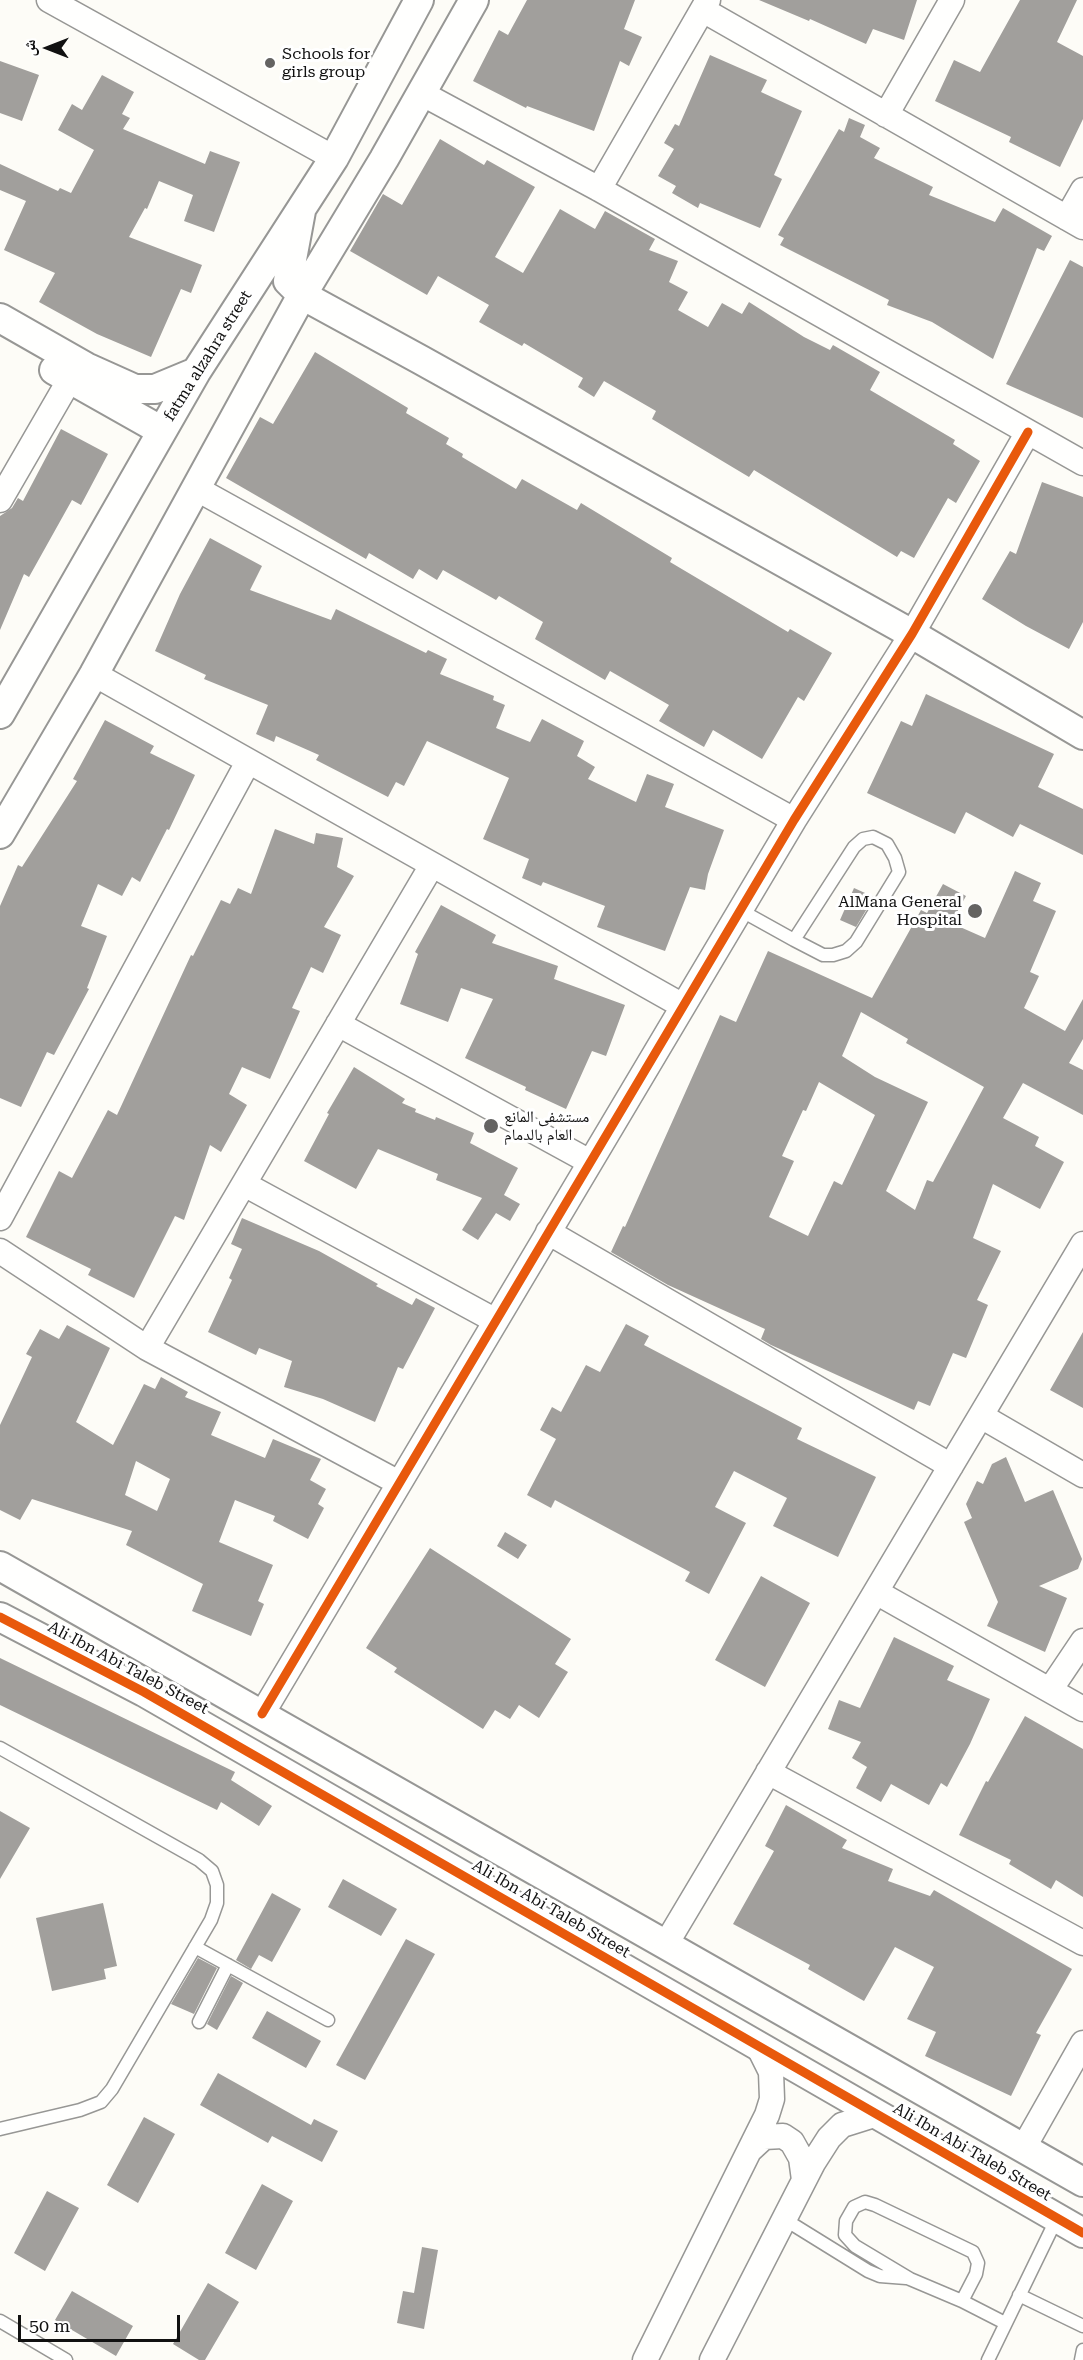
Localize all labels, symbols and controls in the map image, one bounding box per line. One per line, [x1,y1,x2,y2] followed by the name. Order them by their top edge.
[18,18,78,78] north arrow
[20,40,39,57] text: ش
[282,44,370,82] place label: Schools for girls group
[263,56,277,70] marker: Schools for girls group
[160,287,256,425] street label: fatma alzahra street
[838,892,962,930] place label: AlMana General Hospital
[966,902,984,920] marker: AlMana General Hospital
[504,1107,589,1145] place label: مستشفى المانع العام بالدمام
[482,1117,500,1135] marker: مستشفى المانع العام بالدمام
[44,1617,212,1719] street label: Ali Ibn Abi Taleb Street
[469,1856,633,1962] street label: Ali Ibn Abi Taleb Street
[890,2099,1054,2205] street label: Ali Ibn Abi Taleb Street
[21,2303,183,2341] scale bar
[29,2315,70,2336] text: 50 m

